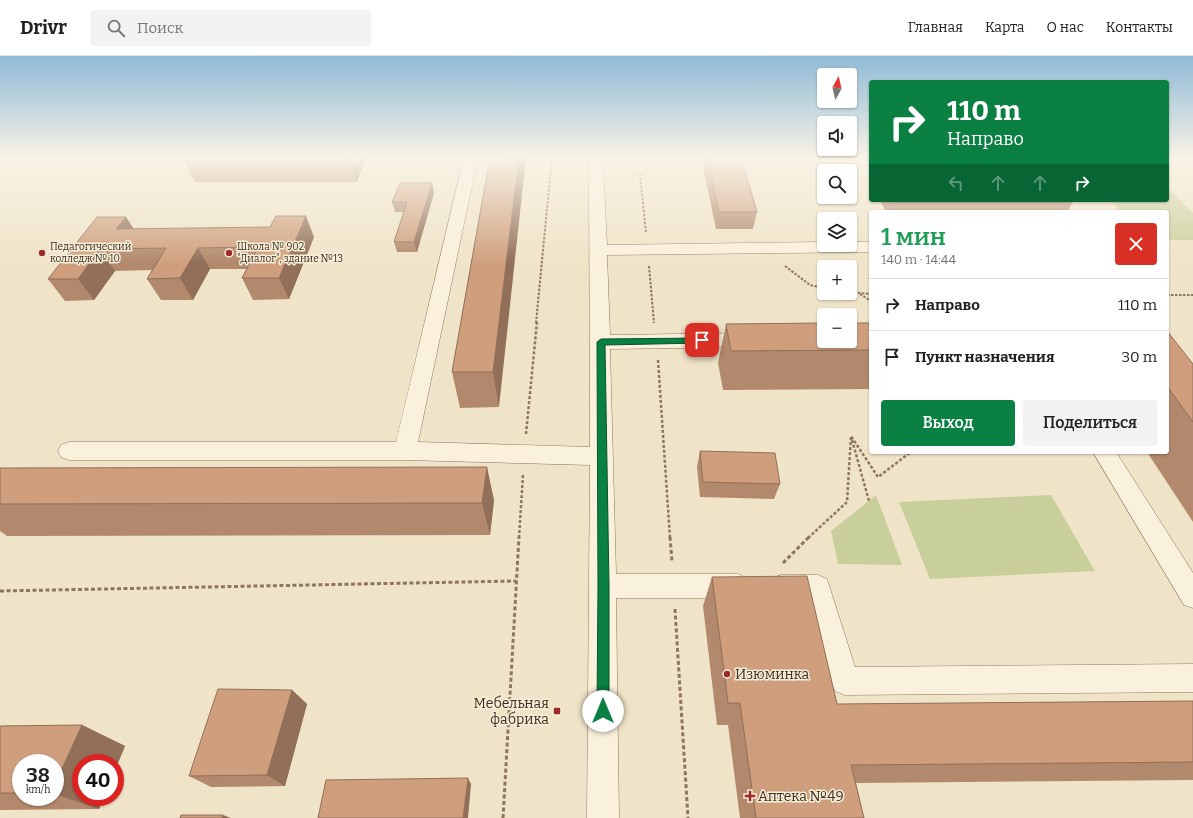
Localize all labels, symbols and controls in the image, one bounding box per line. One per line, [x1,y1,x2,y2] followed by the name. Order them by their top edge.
[91,10,371,46] search box
[20,16,67,39] text: Drivr
[105,17,127,39] icon: search
[137,19,183,37] text: Поиск
[908,19,963,36] text: Главная
[985,19,1024,36] text: Карта
[1046,19,1084,36] text: О нас
[1106,19,1173,36] text: Контакты
[817,68,857,108] north arrow
[817,68,857,348] map controls
[947,94,1021,127] text: 110 m
[881,96,933,148] icon: right
[817,116,857,156] button: sound
[947,128,1024,150] text: Направо
[817,164,857,204] button: search
[945,172,967,194] icon: left
[987,172,1009,194] icon: ahead
[1029,172,1051,194] icon: ahead
[1071,172,1093,194] icon: right
[817,212,857,252] button: layers
[881,223,946,251] text: 1 мин
[1115,223,1157,265] button: close
[50,241,132,265] place label: Педагогический колледж № 10
[237,241,343,265] place label: Школа № 902 "Диалог", здание №13
[37,248,47,258] marker: Педагогический колледж № 10
[224,248,234,258] marker: Школа № 902 "Диалог", здание №13
[881,252,956,267] text: 140 m · 14:44
[817,260,857,300] button: +
[881,294,903,316] icon: right
[915,296,980,314] text: Направо
[1118,296,1157,314] text: 110 m
[817,308,857,348] button: −
[685,323,719,357] pin
[691,329,713,351] icon: arrive
[881,346,903,368] icon: arrive
[915,348,1055,366] text: Пункт назначения
[1122,348,1157,366] text: 30 m
[881,400,1015,446] button: Выход
[1023,400,1157,446] button: Поделиться
[735,666,810,683] place label: Изюминка
[722,669,732,679] marker: Изюминка
[582,690,624,732] position arrow
[474,695,549,728] place label: Мебельная фабрика
[552,706,562,716] marker: Мебельная фабрика
[72,754,124,806] speed limit sign: 40
[26,763,50,787] text: 38
[26,784,50,796] text: km/h
[758,788,844,805] place label: Аптека №49
[745,791,755,801] marker: Аптека №49

